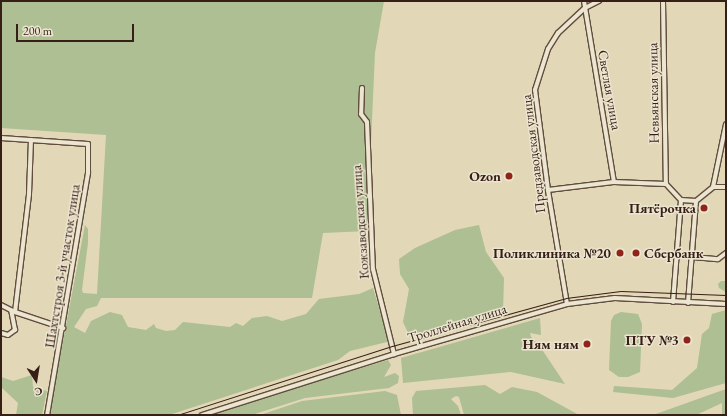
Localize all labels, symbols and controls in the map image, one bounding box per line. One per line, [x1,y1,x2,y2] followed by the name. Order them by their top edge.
[18,16,136,42] scale bar
[23,23,52,39] text: 200 m
[644,42,662,144] street label: Невьянская улица
[595,49,625,131] street label: Светлая улица
[517,94,549,214] street label: Предзаводская улица
[348,164,372,280] street label: Кожзаводская улица
[469,168,501,184] place label: Ozon
[504,171,514,181] marker: Ozon
[41,183,83,349] street label: Шахтстроя 3-й участок улица
[629,200,696,216] place label: Пятёрочка
[699,203,709,213] marker: Пятёрочка
[493,245,611,261] place label: Поликлиника №20
[644,245,703,261] place label: Сбербанк
[614,247,626,259] marker: Поликлиника №20
[631,248,641,258] marker: Сбербанк
[405,300,509,346] street label: Троллейная улица
[625,332,679,348] place label: ПТУ №3
[682,335,692,345] marker: ПТУ №3
[523,336,579,352] place label: Ням ням
[582,339,592,349] marker: Ням ням
[16,360,56,400] north arrow
[33,384,44,399] text: С

